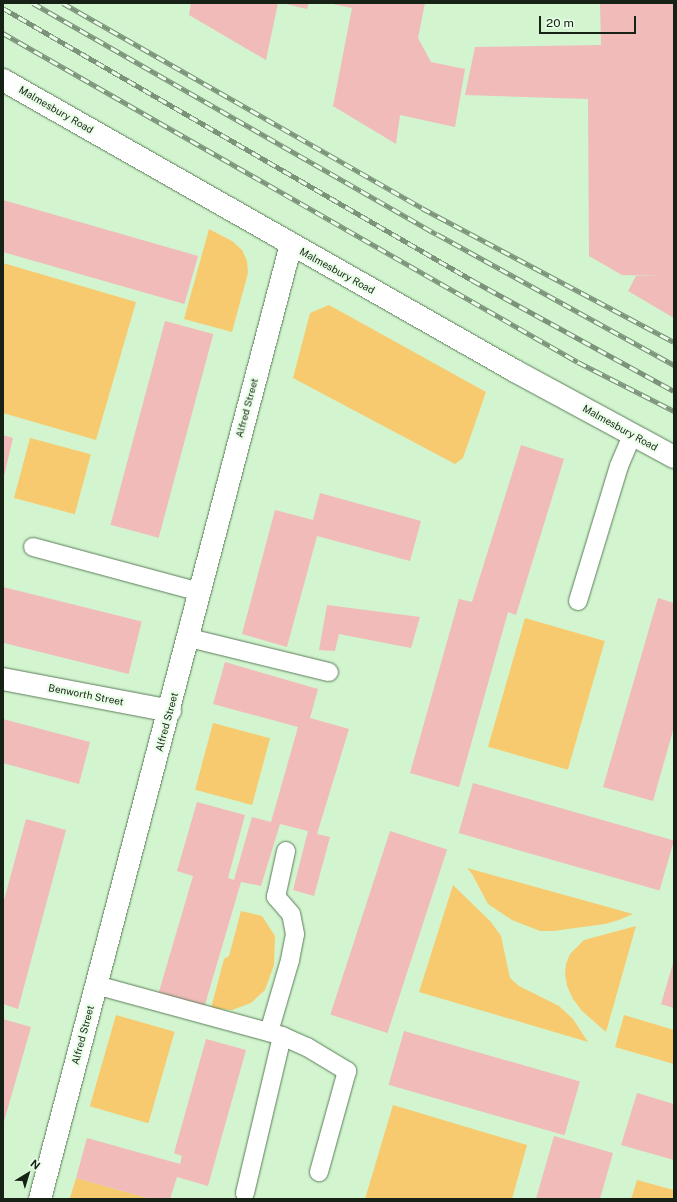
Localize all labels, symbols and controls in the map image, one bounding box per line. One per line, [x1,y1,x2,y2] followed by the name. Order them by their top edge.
[541,8,638,34] scale bar
[546,16,574,30] text: 20 m
[17,84,95,136] street label: Malmesbury Road
[297,245,377,297] street label: Malmesbury Road
[233,377,261,439] street label: Alfred Street
[580,402,660,454] street label: Malmesbury Road
[47,682,125,708] street label: Benworth Street
[153,691,181,753] street label: Alfred Street
[69,1004,97,1066] street label: Alfred Street
[8,1154,48,1194] north arrow
[28,1157,42,1172] text: N

